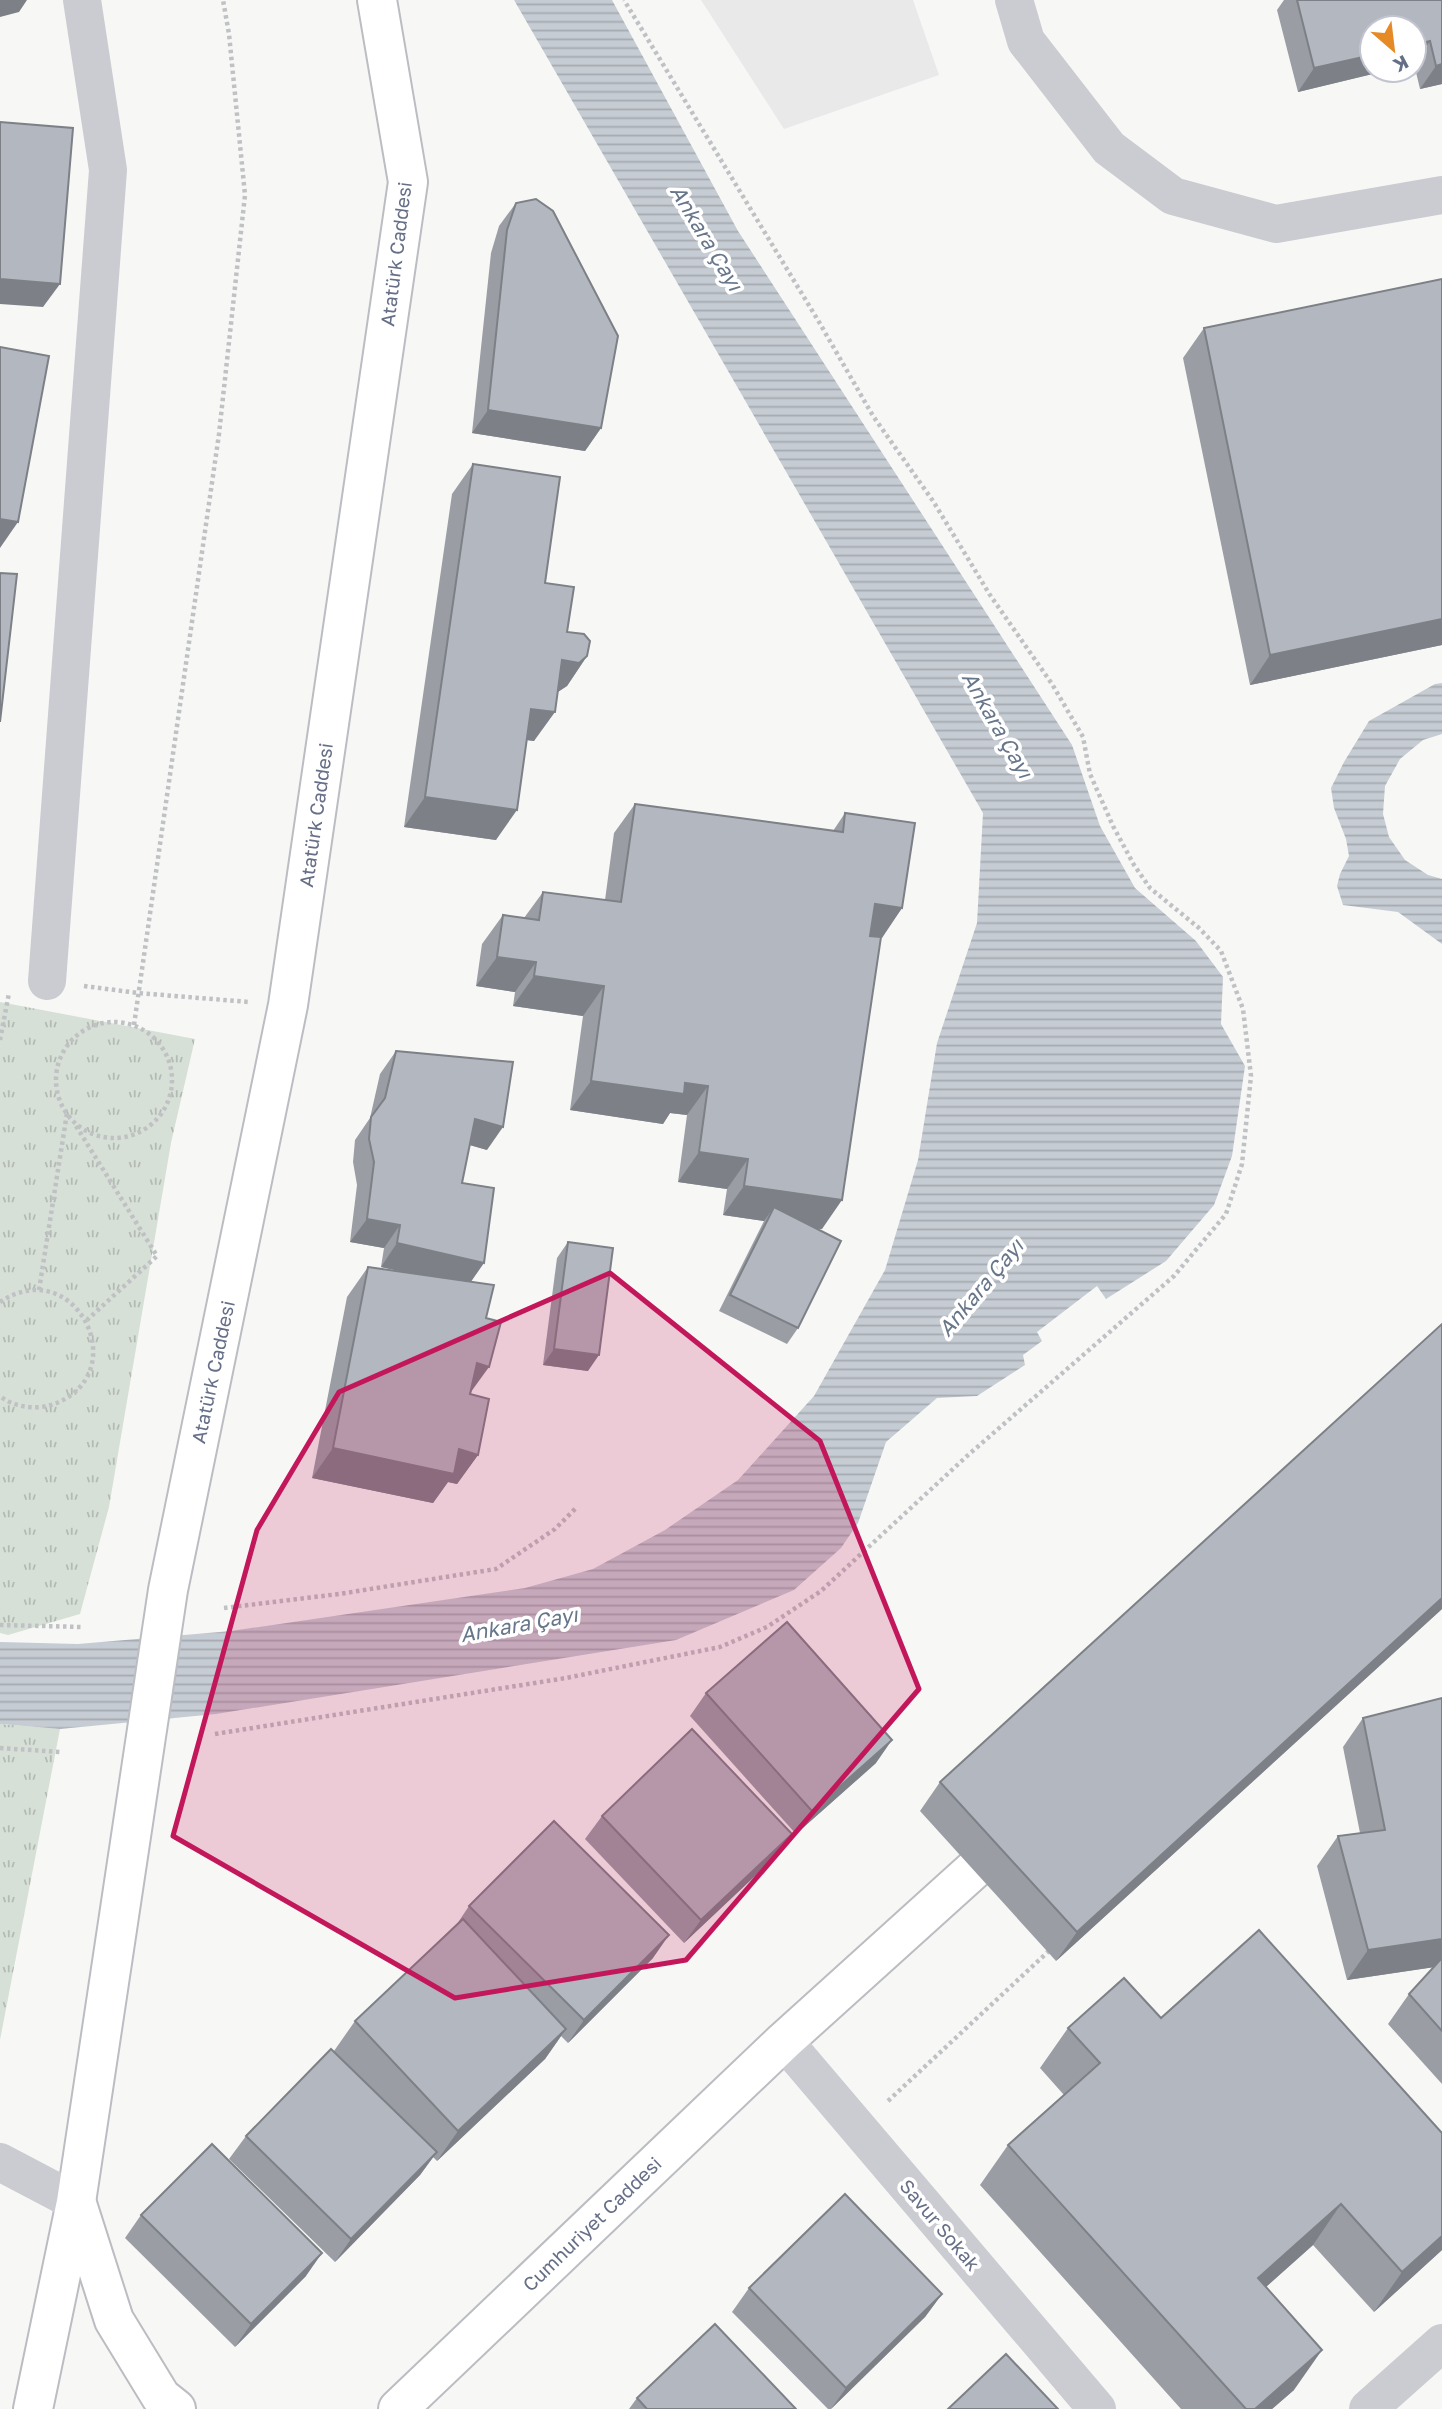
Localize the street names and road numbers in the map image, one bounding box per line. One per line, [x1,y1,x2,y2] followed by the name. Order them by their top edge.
[375,180,416,327] street label: Atatürk Caddesi
[294,741,337,888] street label: Atatürk Caddesi
[186,1298,239,1445] street label: Atatürk Caddesi
[518,2152,666,2296] street label: Cumhuriyet Caddesi
[895,2174,985,2275] street label: Savur Sokak

